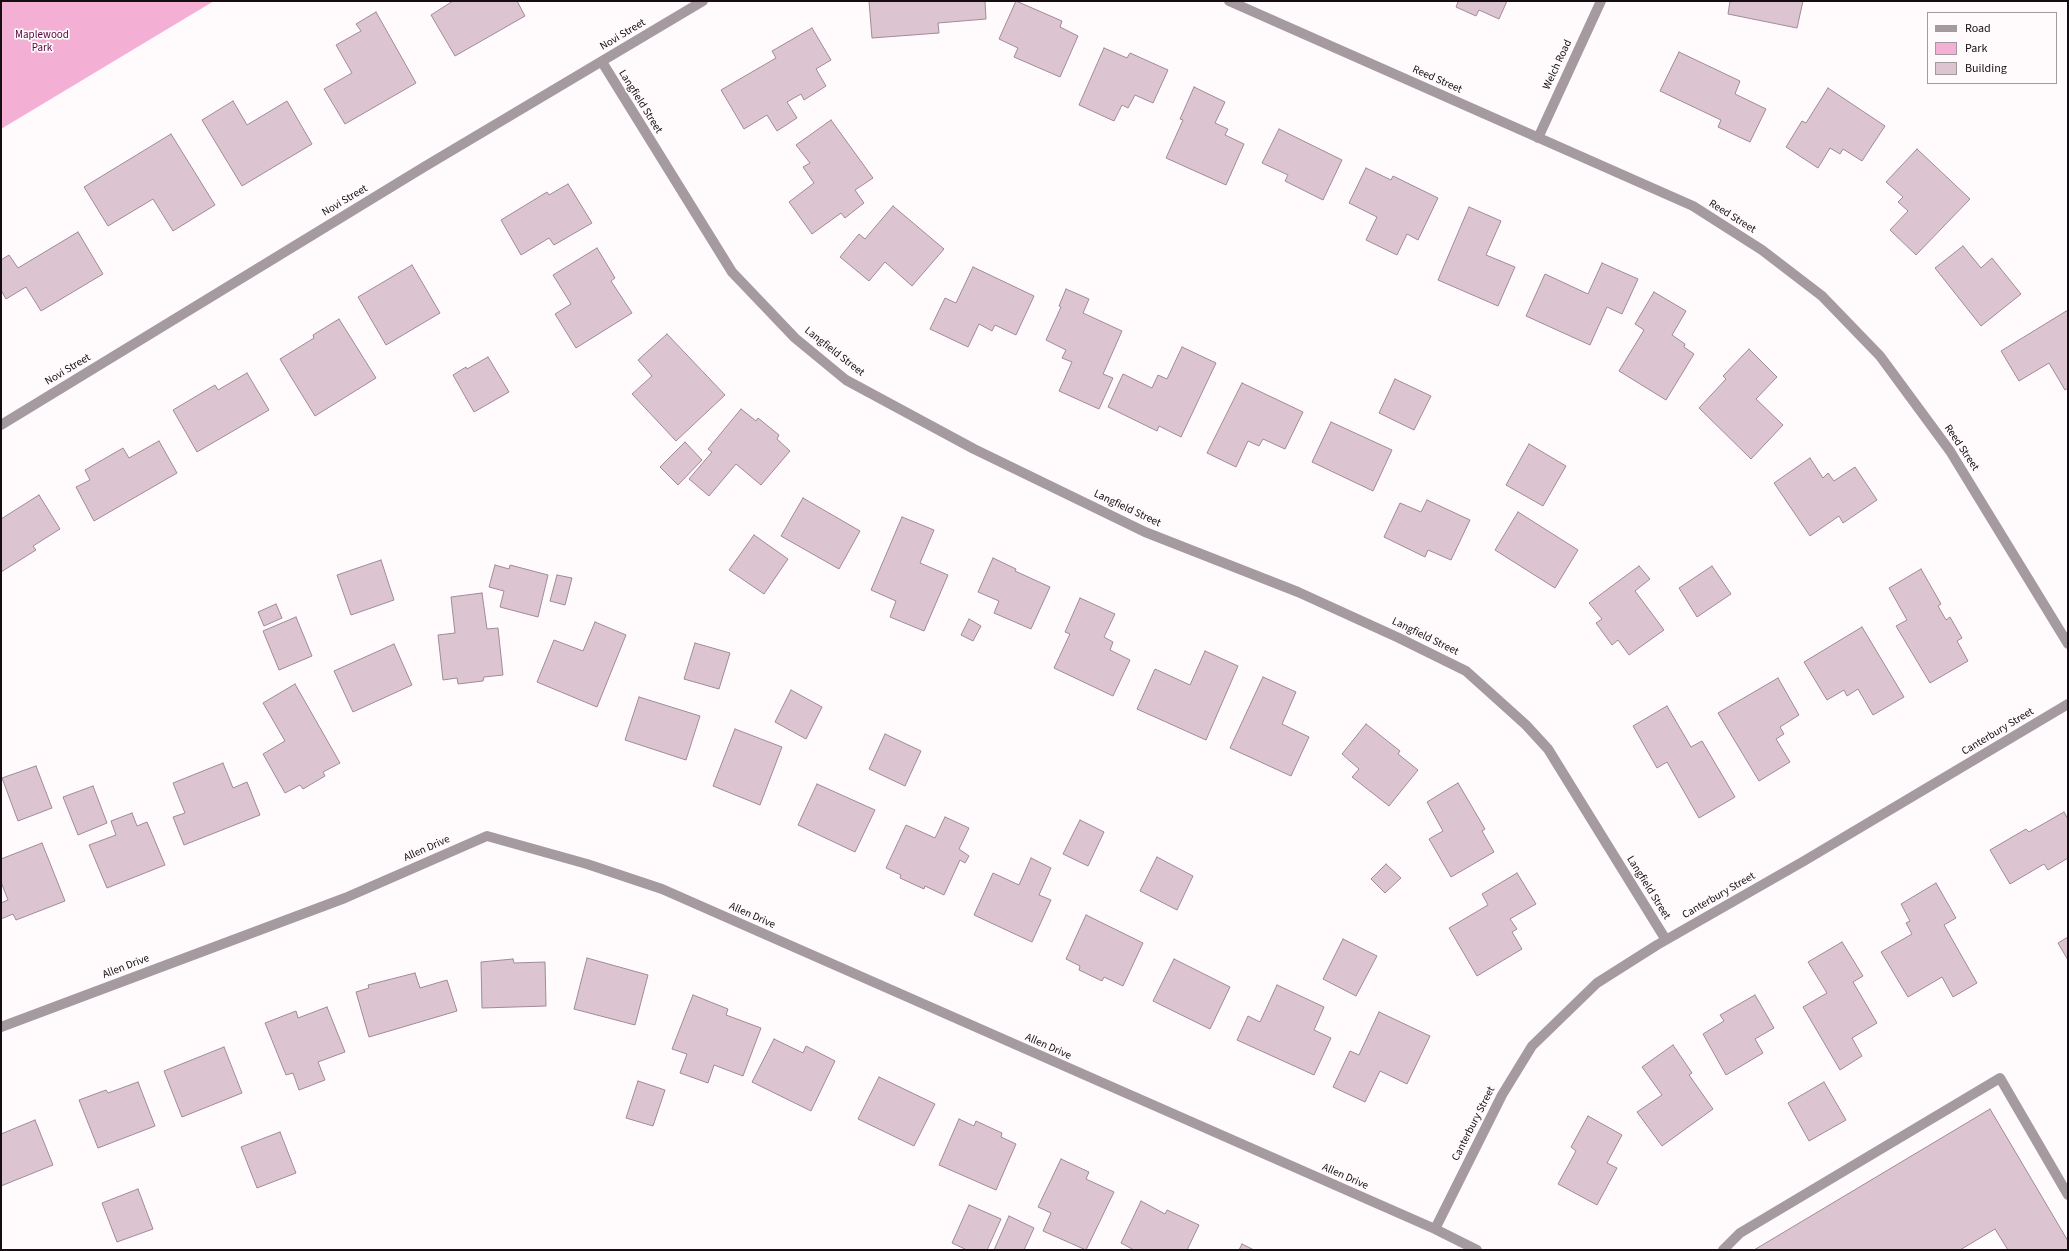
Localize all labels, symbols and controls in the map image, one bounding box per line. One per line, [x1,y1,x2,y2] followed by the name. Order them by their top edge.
[1927,12,2057,84] legend
[598,16,648,54] street label: Novi Street
[1965,20,1991,37] text: Road
[15,29,69,55] park label: Maplewood Park
[1541,38,1575,92] street label: Welch Road
[1965,40,1987,57] text: Park
[1965,60,2007,77] text: Building
[1410,63,1464,97] street label: Reed Street
[615,68,665,136] street label: Langfield Street
[320,182,370,220] street label: Novi Street
[1706,197,1758,237] street label: Reed Street
[801,324,867,380] street label: Langfield Street
[43,351,93,389] street label: Novi Street
[1941,422,1981,474] street label: Reed Street
[1091,488,1163,530] street label: Langfield Street
[1390,615,1460,659] street label: Langfield Street
[1960,705,2036,759] street label: Canterbury Street
[402,833,452,865] street label: Allen Drive
[1623,854,1673,922] street label: Langfield Street
[1680,870,1758,922] street label: Canterbury Street
[727,900,777,932] street label: Allen Drive
[101,952,151,982] street label: Allen Drive
[1023,1031,1073,1063] street label: Allen Drive
[1450,1085,1498,1163] street label: Canterbury Street
[1320,1161,1370,1193] street label: Allen Drive

